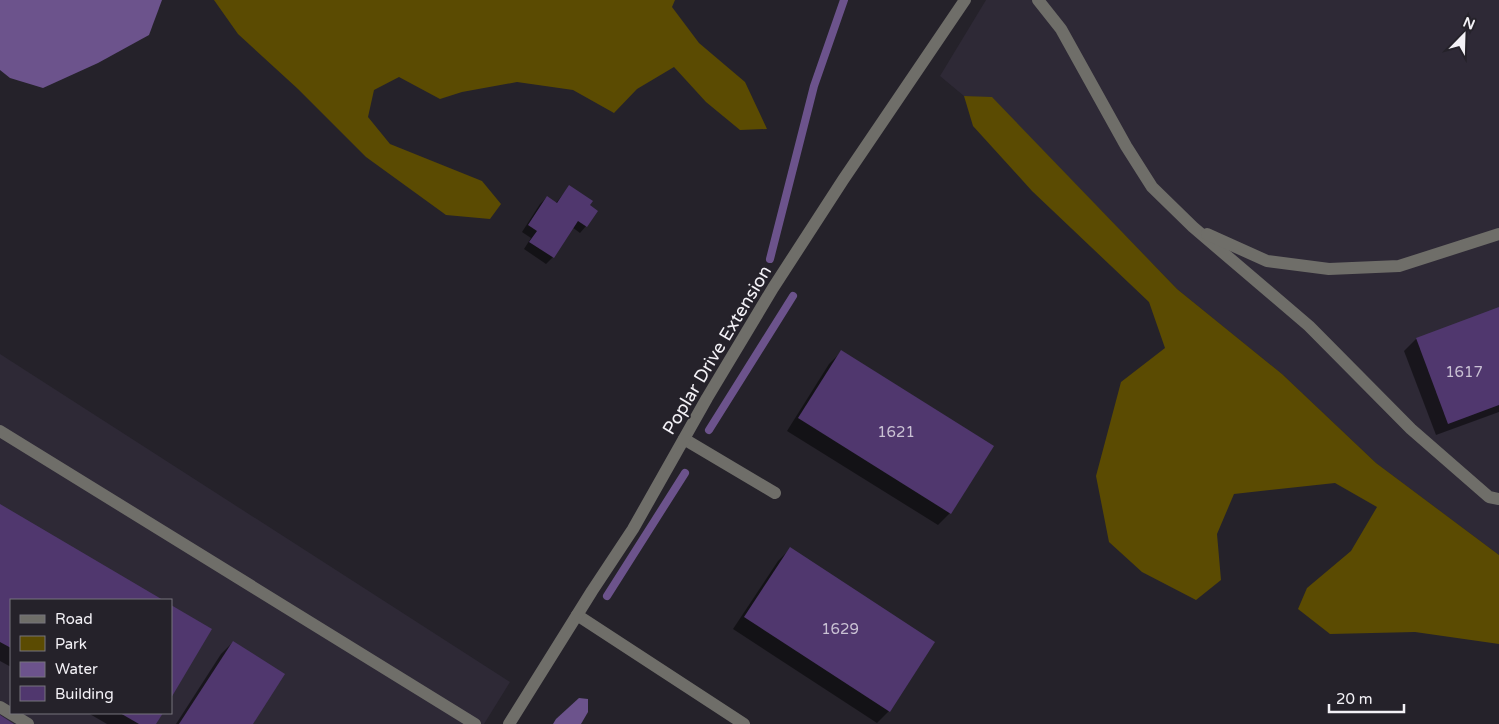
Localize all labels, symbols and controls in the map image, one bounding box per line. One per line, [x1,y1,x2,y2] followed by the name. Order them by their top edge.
[1439,10,1489,60] north arrow
[1460,13,1477,34] text: N
[658,261,776,439] street label: Poplar Drive Extension
[1445,363,1483,381] house number: 1617
[877,423,915,441] house number: 1621
[10,599,172,714] legend
[55,610,93,628] text: Road
[821,620,859,638] house number: 1629
[55,635,87,653] text: Park
[55,660,98,678] text: Water
[1329,682,1404,714] scale bar
[55,685,114,703] text: Building
[1336,690,1373,708] text: 20 m

